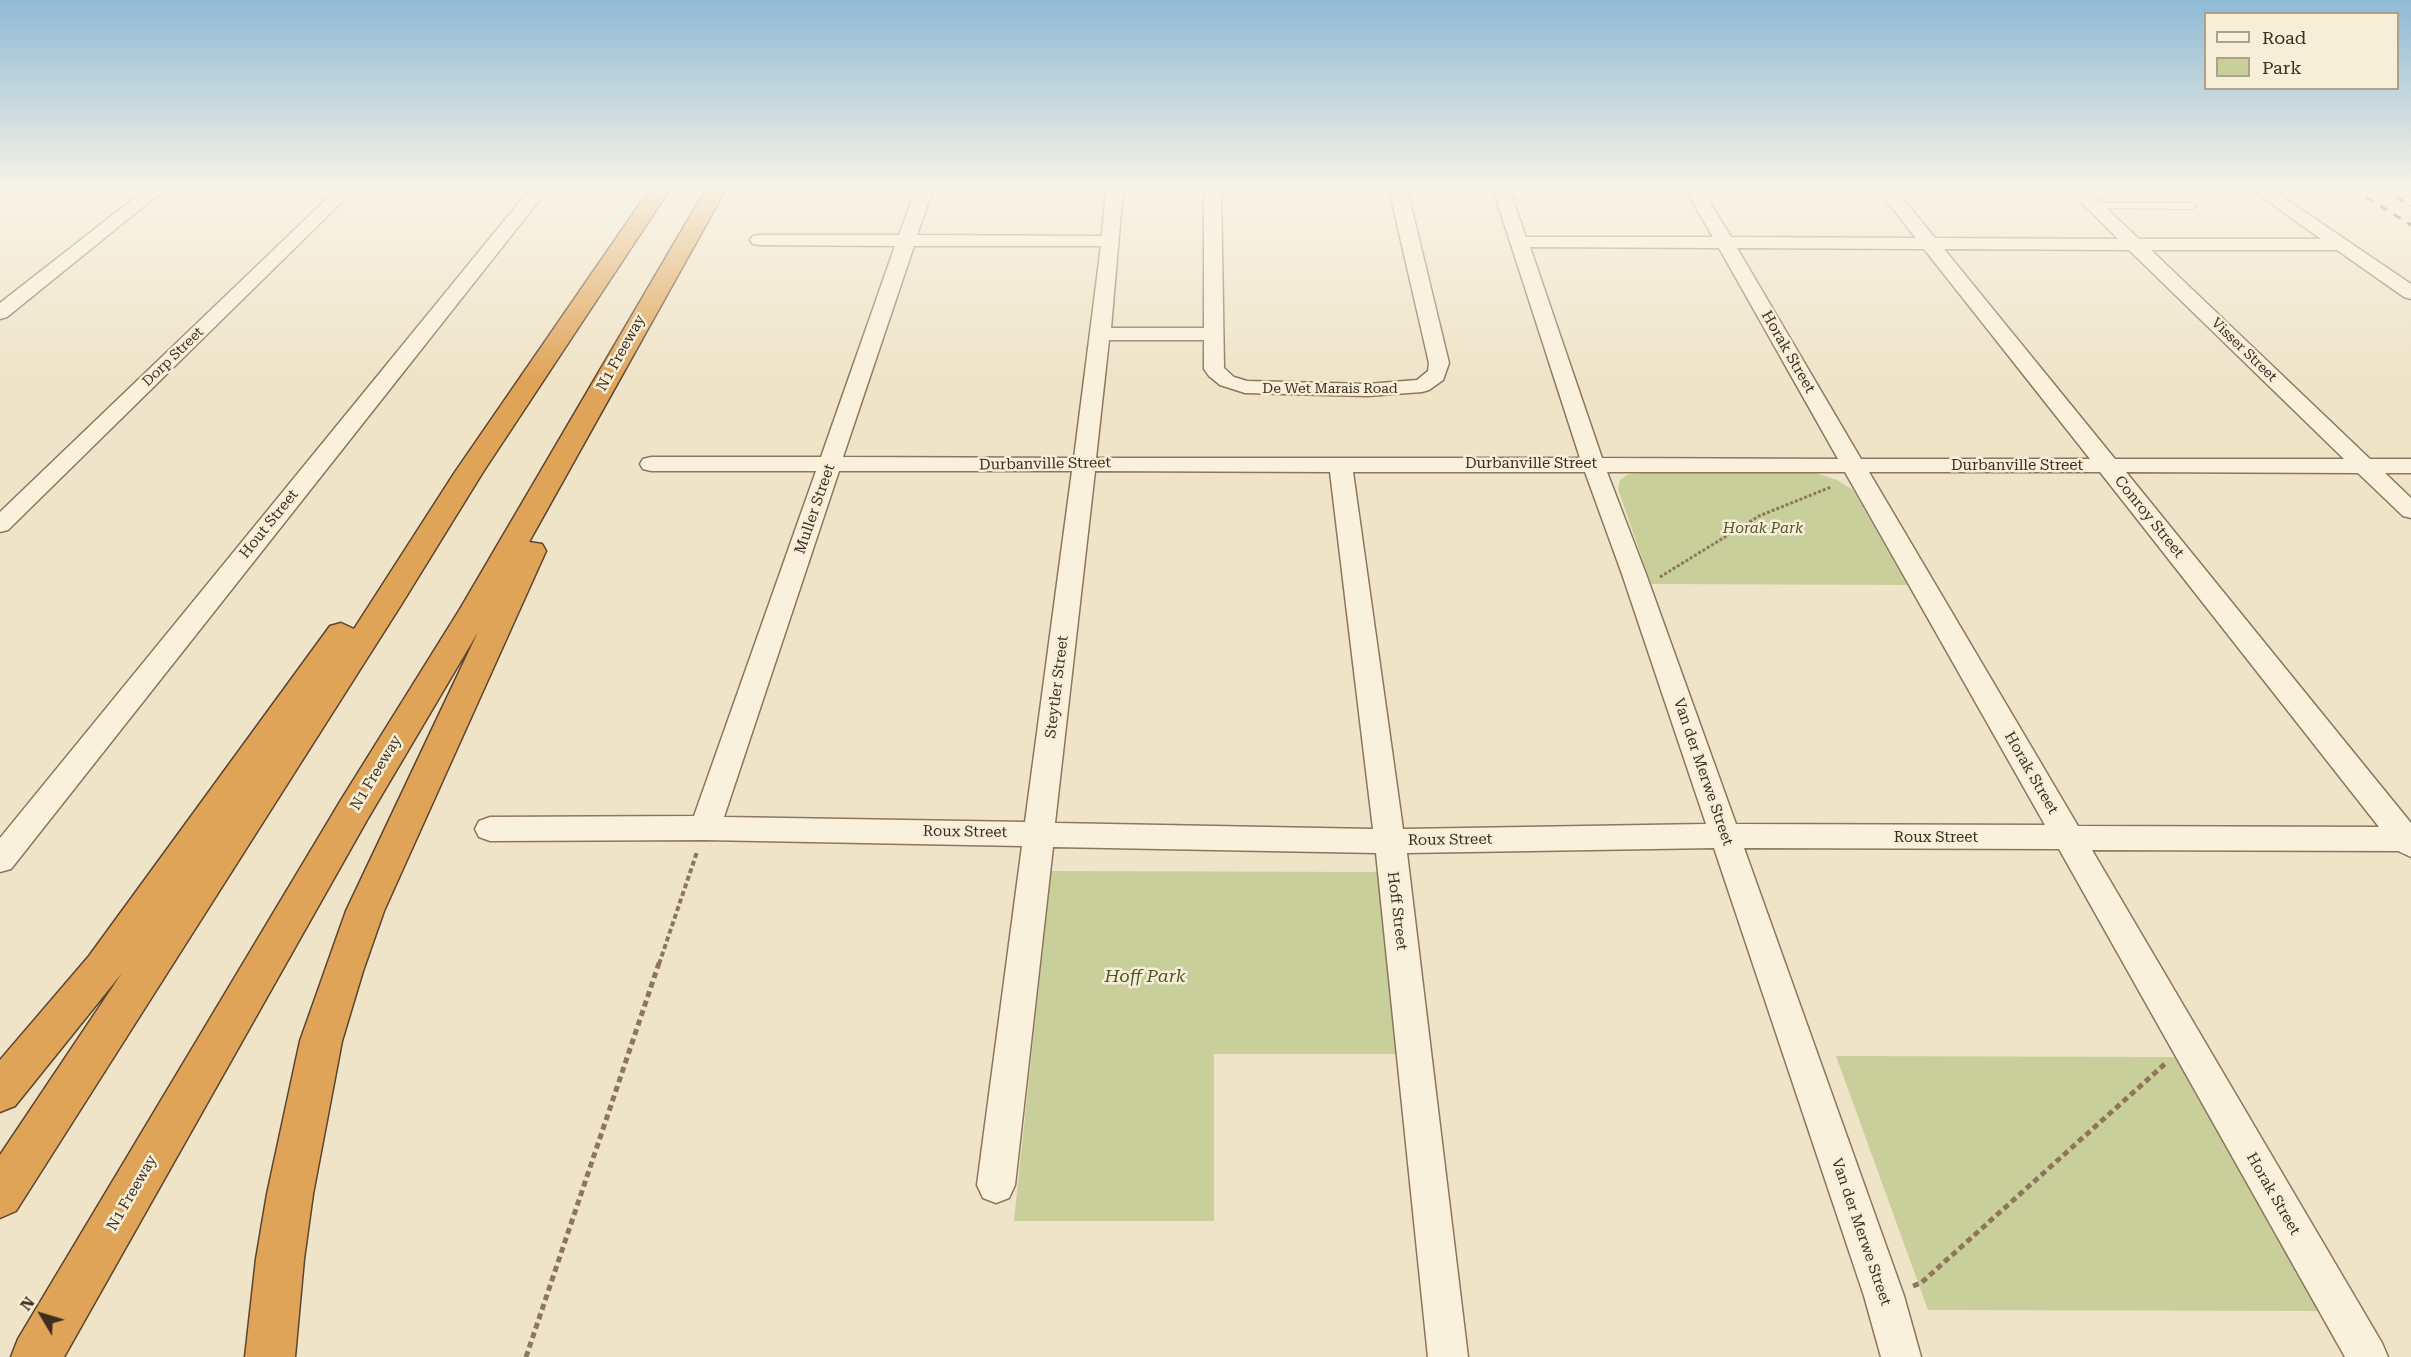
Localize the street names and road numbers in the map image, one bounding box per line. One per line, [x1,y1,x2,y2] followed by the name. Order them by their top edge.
[1757,308,1819,396] street label: Horak Street
[593,312,649,394] street label: N1 Freeway
[2208,315,2280,385] street label: Visser Street
[139,324,207,390] street label: Dorp Street
[1262,381,1398,397] street label: De Wet Marais Road
[979,454,1111,474] street label: Durbanville Street
[1465,455,1597,473] street label: Durbanville Street
[1951,457,2083,475] street label: Durbanville Street
[791,462,839,556] street label: Muller Street
[2110,472,2188,562] street label: Conroy Street
[236,486,302,562] street label: Hout Street
[1042,635,1072,739] street label: Steytler Street
[1669,696,1737,848] street label: Van der Merwe Street
[2000,729,2062,817] street label: Horak Street
[347,732,405,814] street label: N1 Freeway
[923,822,1007,842] street label: Roux Street
[1894,829,1978,847] street label: Roux Street
[1408,830,1492,850] street label: Roux Street
[1383,871,1411,951] street label: Hoff Street
[2242,1150,2304,1238] street label: Horak Street
[103,1152,161,1234] street label: N1 Freeway
[1827,1156,1895,1308] street label: Van der Merwe Street

